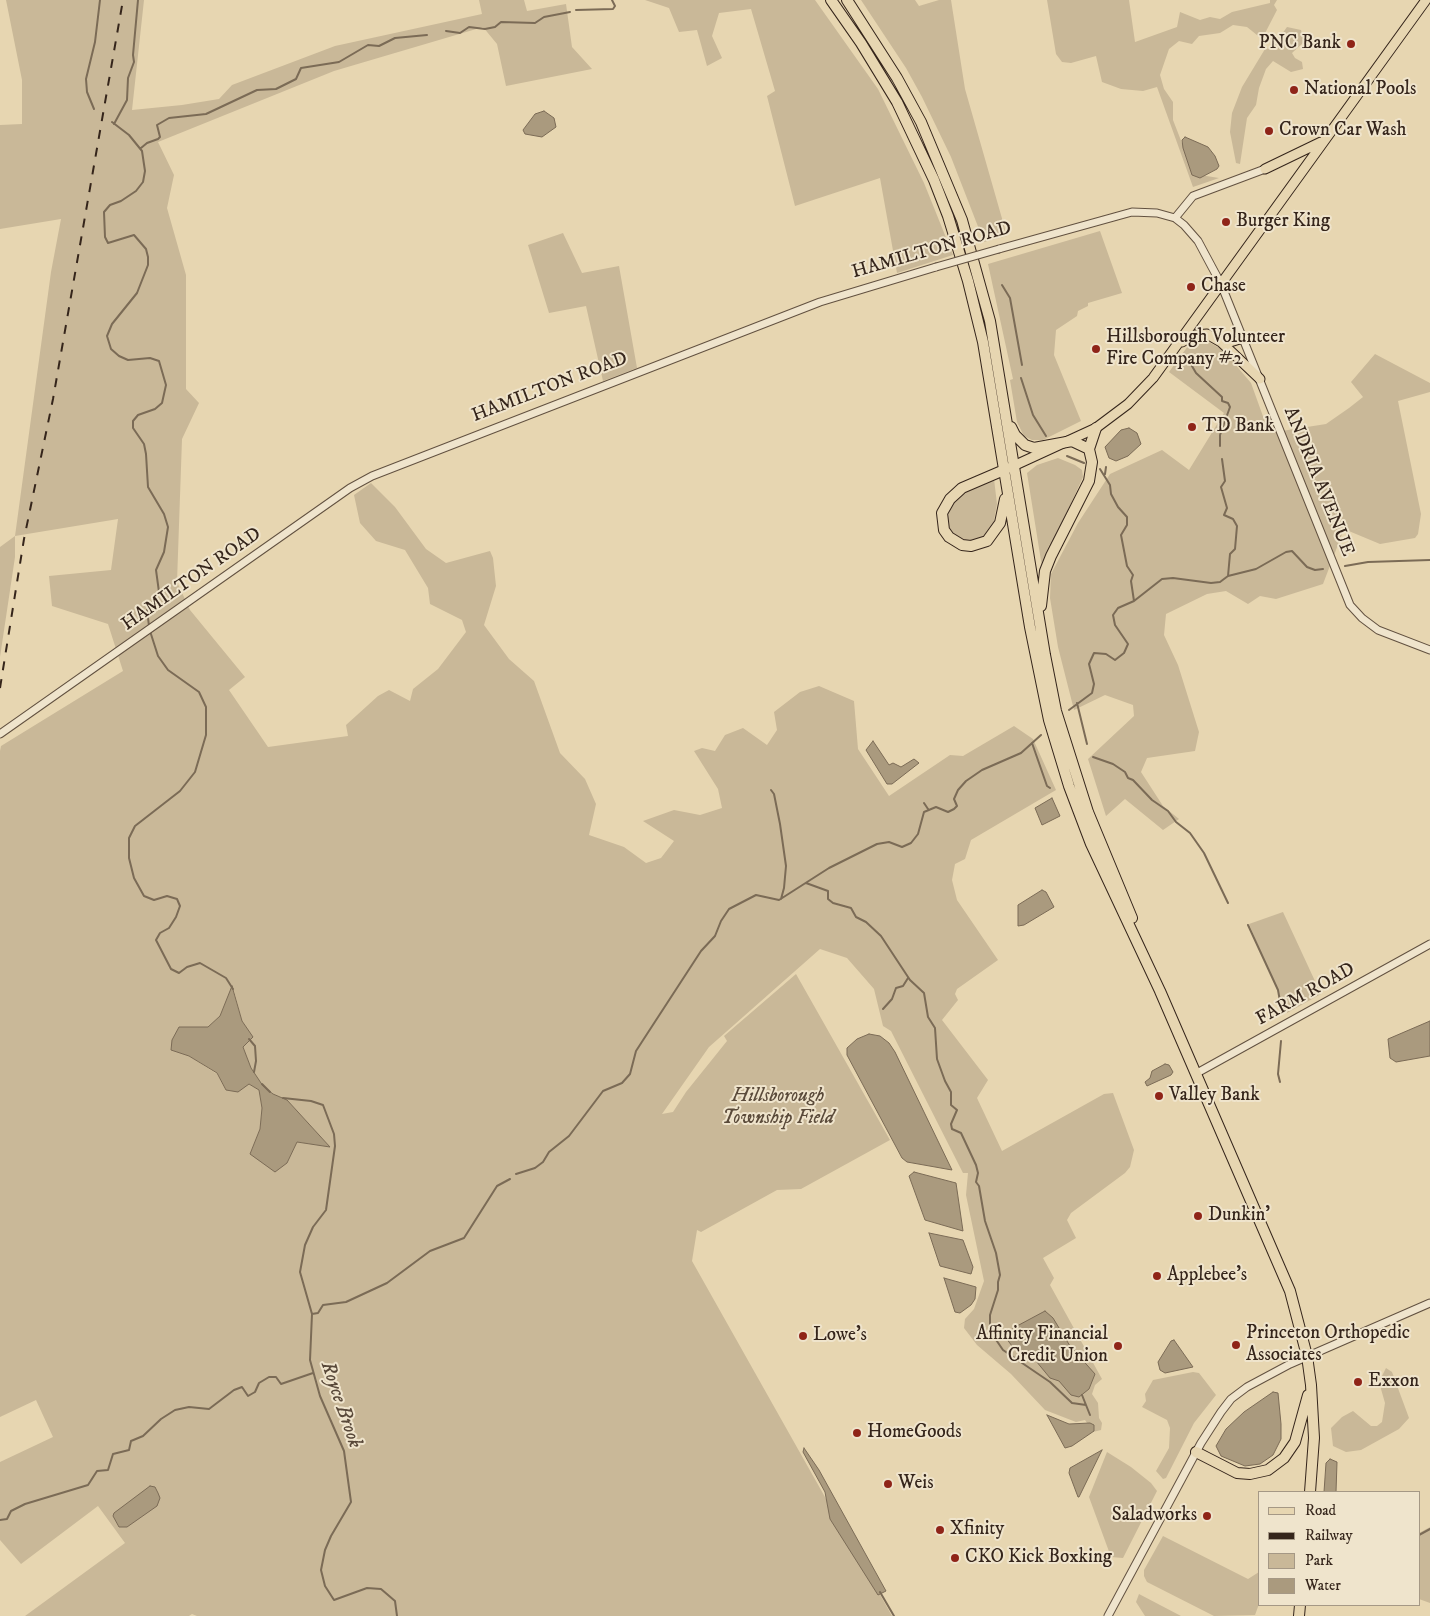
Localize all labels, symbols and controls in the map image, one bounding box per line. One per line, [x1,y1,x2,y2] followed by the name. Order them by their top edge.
[1258,33,1341,55] place label: PNC Bank
[1345,38,1357,50] marker: PNC Bank
[1304,79,1416,101] place label: National Pools
[1288,84,1300,96] marker: National Pools
[1279,120,1406,142] place label: Crown Car Wash
[1263,125,1275,137] marker: Crown Car Wash
[1236,211,1330,233] place label: Burger King
[1220,216,1232,228] marker: Burger King
[850,217,1014,285] street label: HAMILTON ROAD
[1201,276,1246,298] place label: Chase
[1185,281,1197,293] marker: Chase
[1106,327,1285,371] place label: Hillsborough Volunteer Fire Company #2
[1090,343,1102,355] marker: Hillsborough Volunteer Fire Company #2
[469,348,631,428] street label: HAMILTON ROAD
[1278,404,1358,560] street label: ANDRIA AVENUE
[1202,416,1274,438] place label: TD Bank
[1186,421,1198,433] marker: TD Bank
[118,523,266,637] street label: HAMILTON ROAD
[1253,959,1359,1031] street label: FARM ROAD
[1169,1085,1260,1107] place label: Valley Bank
[722,1086,834,1130] park label: Hillsborough Township Field
[1153,1090,1165,1102] marker: Valley Bank
[1208,1205,1270,1227] place label: Dunkin'
[1192,1210,1204,1222] marker: Dunkin'
[1167,1265,1247,1287] place label: Applebee's
[1151,1270,1163,1282] marker: Applebee's
[1246,1323,1410,1367] place label: Princeton Orthopedic Associates
[976,1324,1108,1368] place label: Affinity Financial Credit Union
[813,1325,867,1347] place label: Lowe's
[797,1330,809,1342] marker: Lowe's
[1230,1339,1242,1351] marker: Princeton Orthopedic Associates
[1112,1340,1124,1352] marker: Affinity Financial Credit Union
[314,1359,366,1451] water label: Royce Brook
[1368,1371,1419,1393] place label: Exxon
[1352,1376,1364,1388] marker: Exxon
[867,1422,962,1444] place label: HomeGoods
[851,1427,863,1439] marker: HomeGoods
[898,1473,934,1495] place label: Weis
[882,1478,894,1490] marker: Weis
[1258,1491,1420,1606] legend
[1305,1501,1336,1520] text: Road
[1112,1505,1197,1527] place label: Saladworks
[1201,1510,1213,1522] marker: Saladworks
[950,1519,1004,1541] place label: Xfinity
[934,1524,946,1536] marker: Xfinity
[1305,1526,1353,1545] text: Railway
[965,1547,1112,1569] place label: CKO Kick Boxking
[1305,1551,1333,1570] text: Park
[949,1552,961,1564] marker: CKO Kick Boxking
[1305,1576,1341,1595] text: Water

